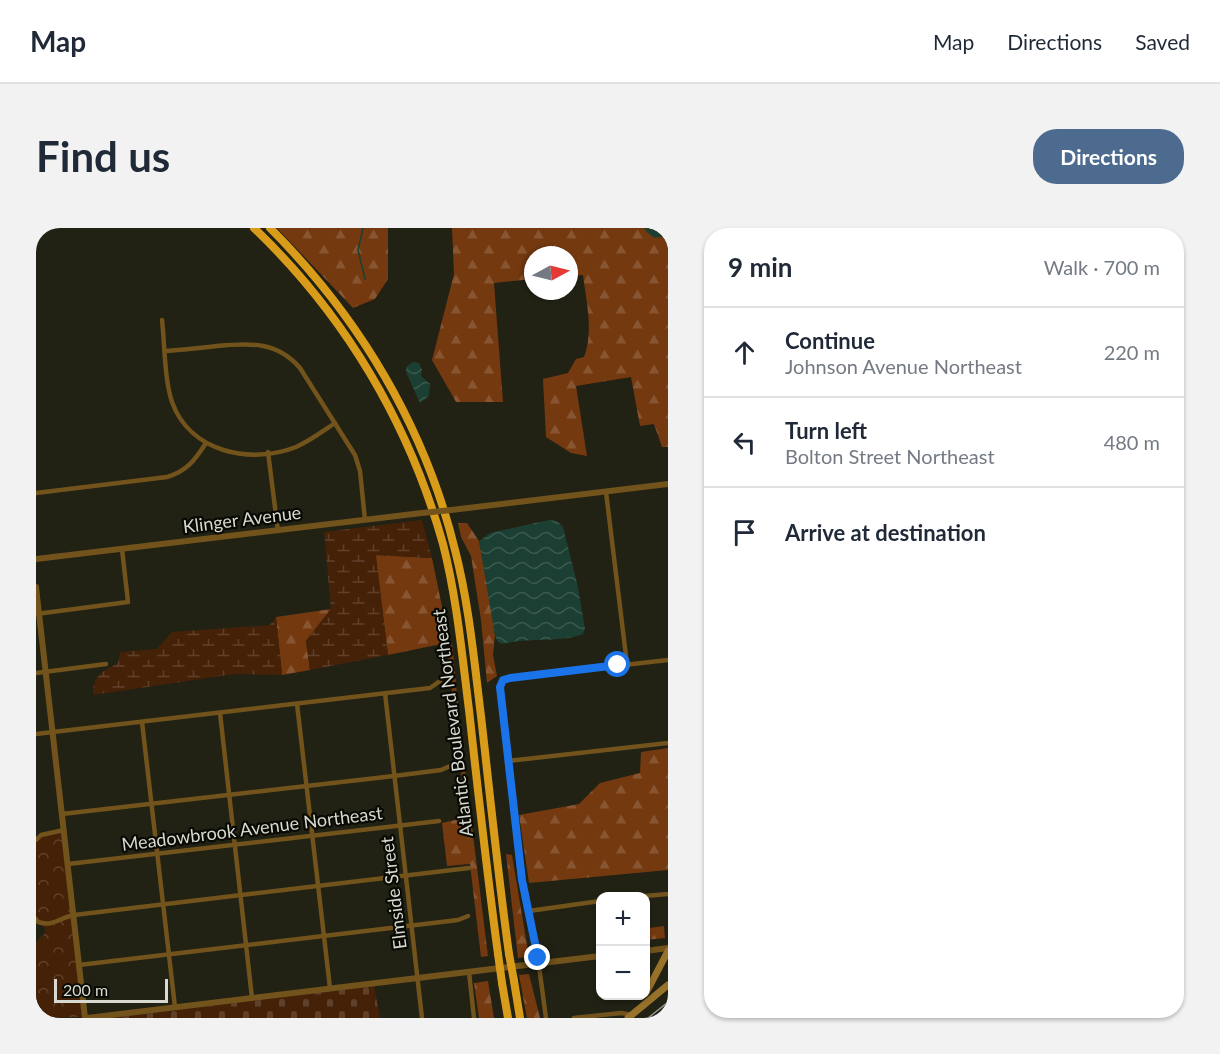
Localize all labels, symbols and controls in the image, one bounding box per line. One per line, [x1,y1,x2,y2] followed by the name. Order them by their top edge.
[30,24,86,58] text: Map
[933,29,974,54] text: Map
[1007,29,1102,54] text: Directions
[1135,29,1190,54] text: Saved
[1033,129,1184,184] button: Directions
[36,131,170,181] text: Find us
[524,246,578,300] north arrow
[728,251,792,283] text: 9 min
[1044,255,1160,279] text: Walk · 700 m
[785,327,875,354] text: Continue
[728,336,761,369] icon: ahead
[1104,340,1160,364] text: 220 m
[785,354,1022,378] text: Johnson Avenue Northeast
[785,417,867,444] text: Turn left
[728,426,761,459] icon: left
[1104,430,1160,454] text: 480 m
[785,444,995,468] text: Bolton Street Northeast
[181,501,302,537] street label: Klinger Avenue
[728,516,761,549] icon: arrive
[785,519,986,546] text: Arrive at destination
[427,608,477,838] street label: Atlantic Boulevard Northeast
[604,651,630,677] route start
[120,801,384,855] street label: Meadowbrook Avenue Northeast
[375,835,411,951] street label: Elmside Street
[596,892,650,1000] map controls
[596,892,650,946] button: +
[524,944,550,970] route end
[596,946,650,1000] button: −
[54,976,168,1004] scale bar
[63,980,108,999] text: 200 m

